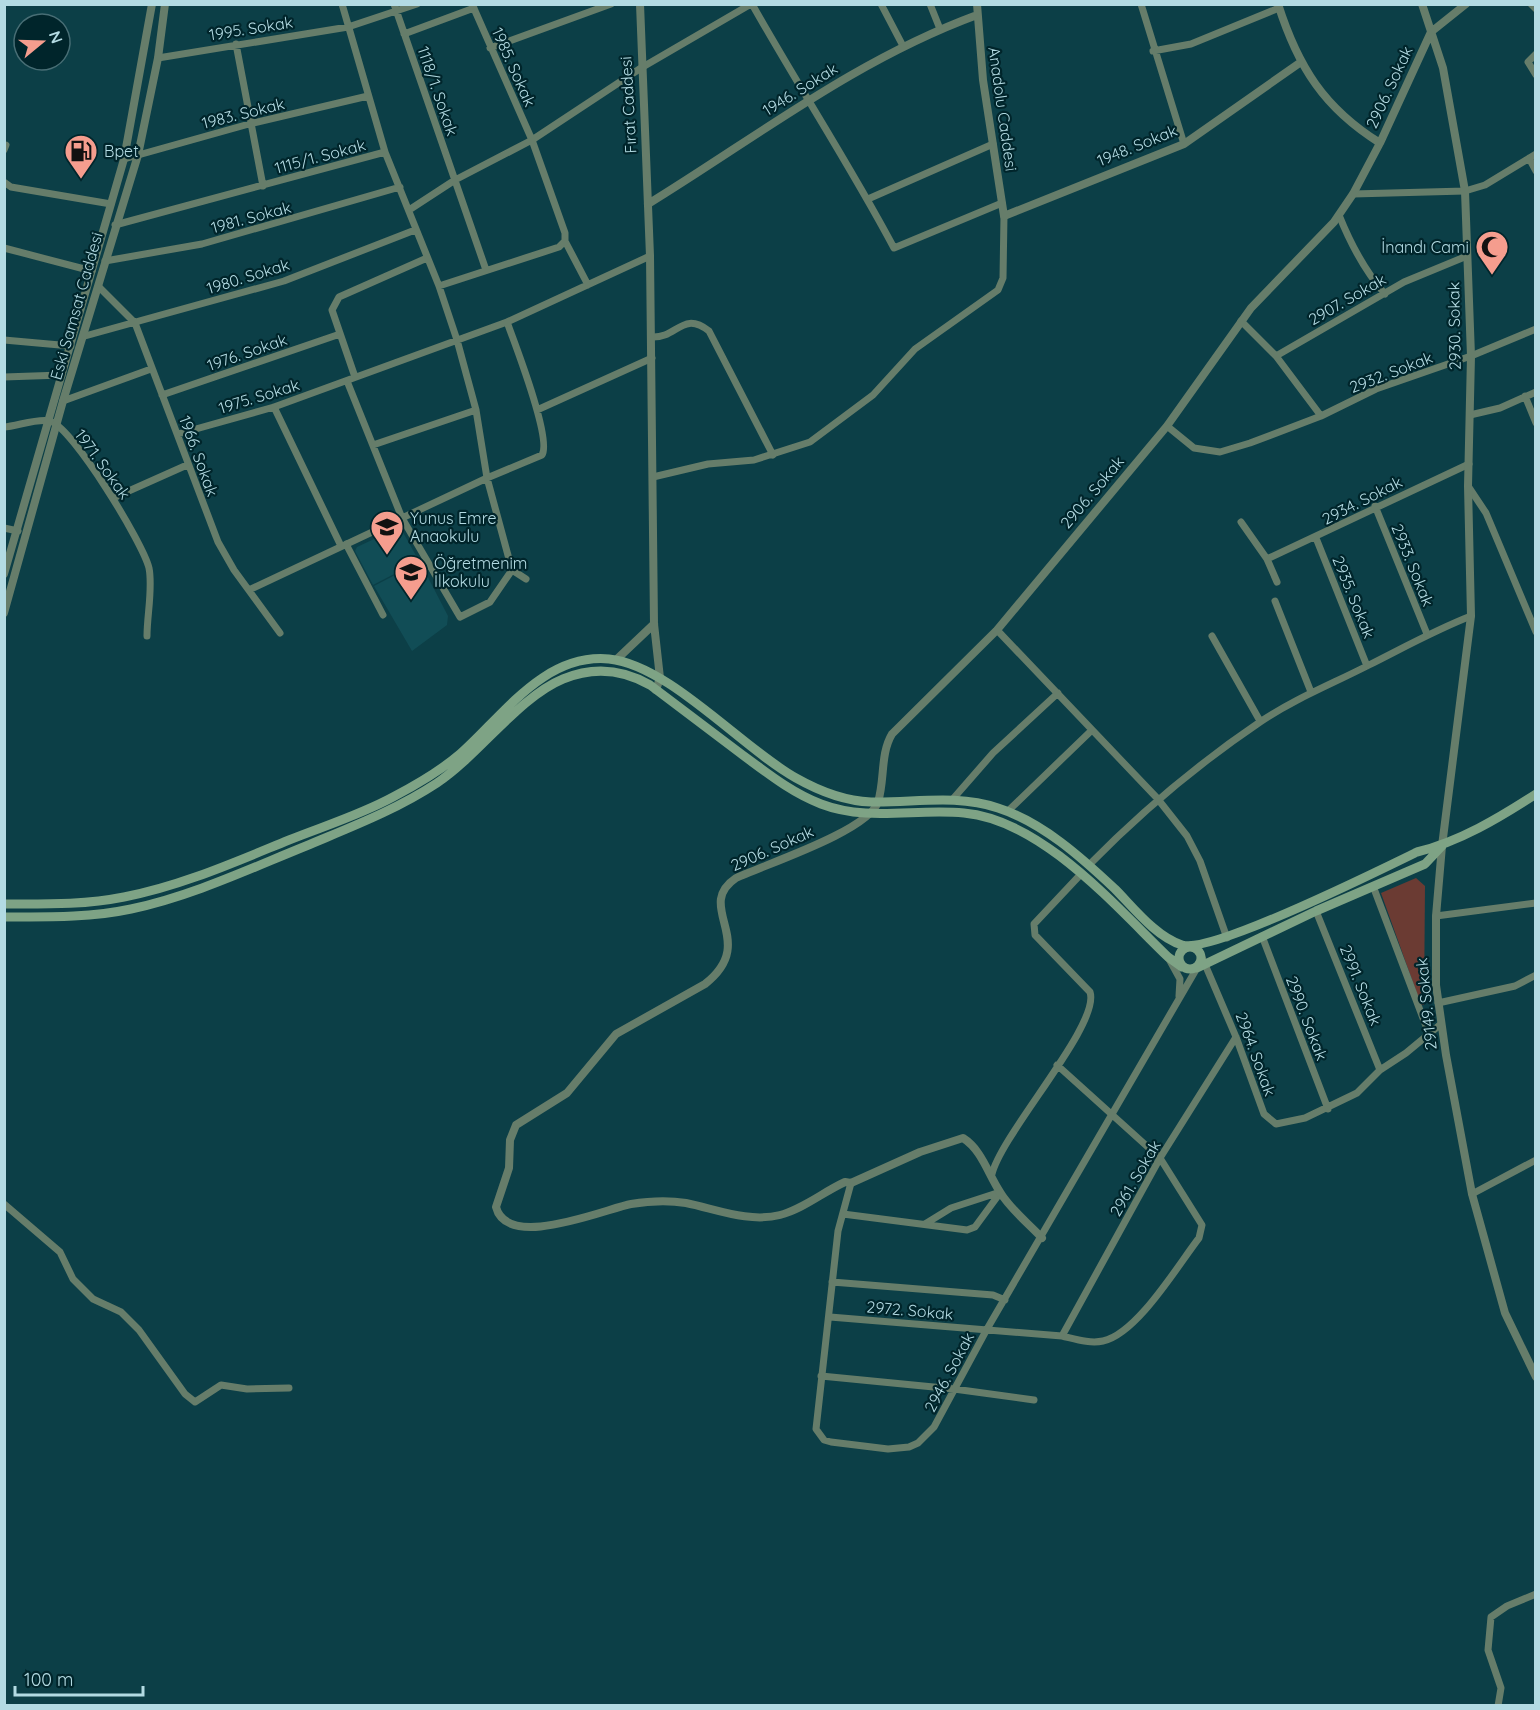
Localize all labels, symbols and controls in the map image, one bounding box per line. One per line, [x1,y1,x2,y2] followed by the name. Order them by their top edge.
[208,11,294,45] street label: 1995. Sokak
[12,12,72,72] north arrow
[488,24,540,110] street label: 1985. Sokak
[45,28,68,46] text: N
[1361,43,1417,131] street label: 2906. Sokak
[413,44,463,138] street label: 1118/1. Sokak
[984,46,1022,172] street label: Anadolu Caddesi
[615,56,641,154] street label: Fırat Caddesi
[759,58,841,120] street label: 1946. Sokak
[200,93,286,133] street label: 1983. Sokak
[1094,120,1180,170] street label: 1948. Sokak
[63,133,99,180] fuel station icon: Bpet
[272,134,368,178] street label: 1115/1. Sokak
[104,141,139,161] place label: Bpet
[209,197,293,237] street label: 1981. Sokak
[1474,229,1510,276] mosque icon: İnandı Cami
[45,230,107,382] street label: Eski Samsat Caddesi
[1381,237,1469,257] place label: İnandı Cami
[204,254,292,298] street label: 1980. Sokak
[1305,269,1389,329] street label: 2907. Sokak
[1443,282,1465,370] street label: 2930. Sokak
[204,329,290,375] street label: 1976. Sokak
[1346,347,1436,397] street label: 2932. Sokak
[216,374,302,418] street label: 1975. Sokak
[175,413,223,499] street label: 1966. Sokak
[71,425,135,503] street label: 1971. Sokak
[1056,452,1128,532] street label: 2906. Sokak
[1319,471,1405,529] street label: 2934. Sokak
[410,508,496,546] place label: Yunus Emre Anaokulu
[369,509,405,556] school or university icon: Yunus Emre Anaokulu
[1387,521,1439,609] street label: 2933. Sokak
[434,553,527,591] place label: Öğretmenim İlkokulu
[1328,553,1380,641] street label: 2935. Sokak
[393,554,429,601] school or university icon: Öğretmenim İlkokulu
[727,821,817,875] street label: 2906. Sokak
[1336,942,1386,1028] street label: 2991. Sokak
[1411,957,1441,1051] street label: 29149. Sokak
[1282,973,1332,1063] street label: 2990. Sokak
[1232,1009,1280,1099] street label: 2964. Sokak
[1105,1136,1165,1220] street label: 2961. Sokak
[866,1296,954,1324] street label: 2972. Sokak
[920,1329,978,1415] street label: 2946. Sokak
[15,1659,142,1697] scale bar
[24,1668,73,1691] text: 100 m

